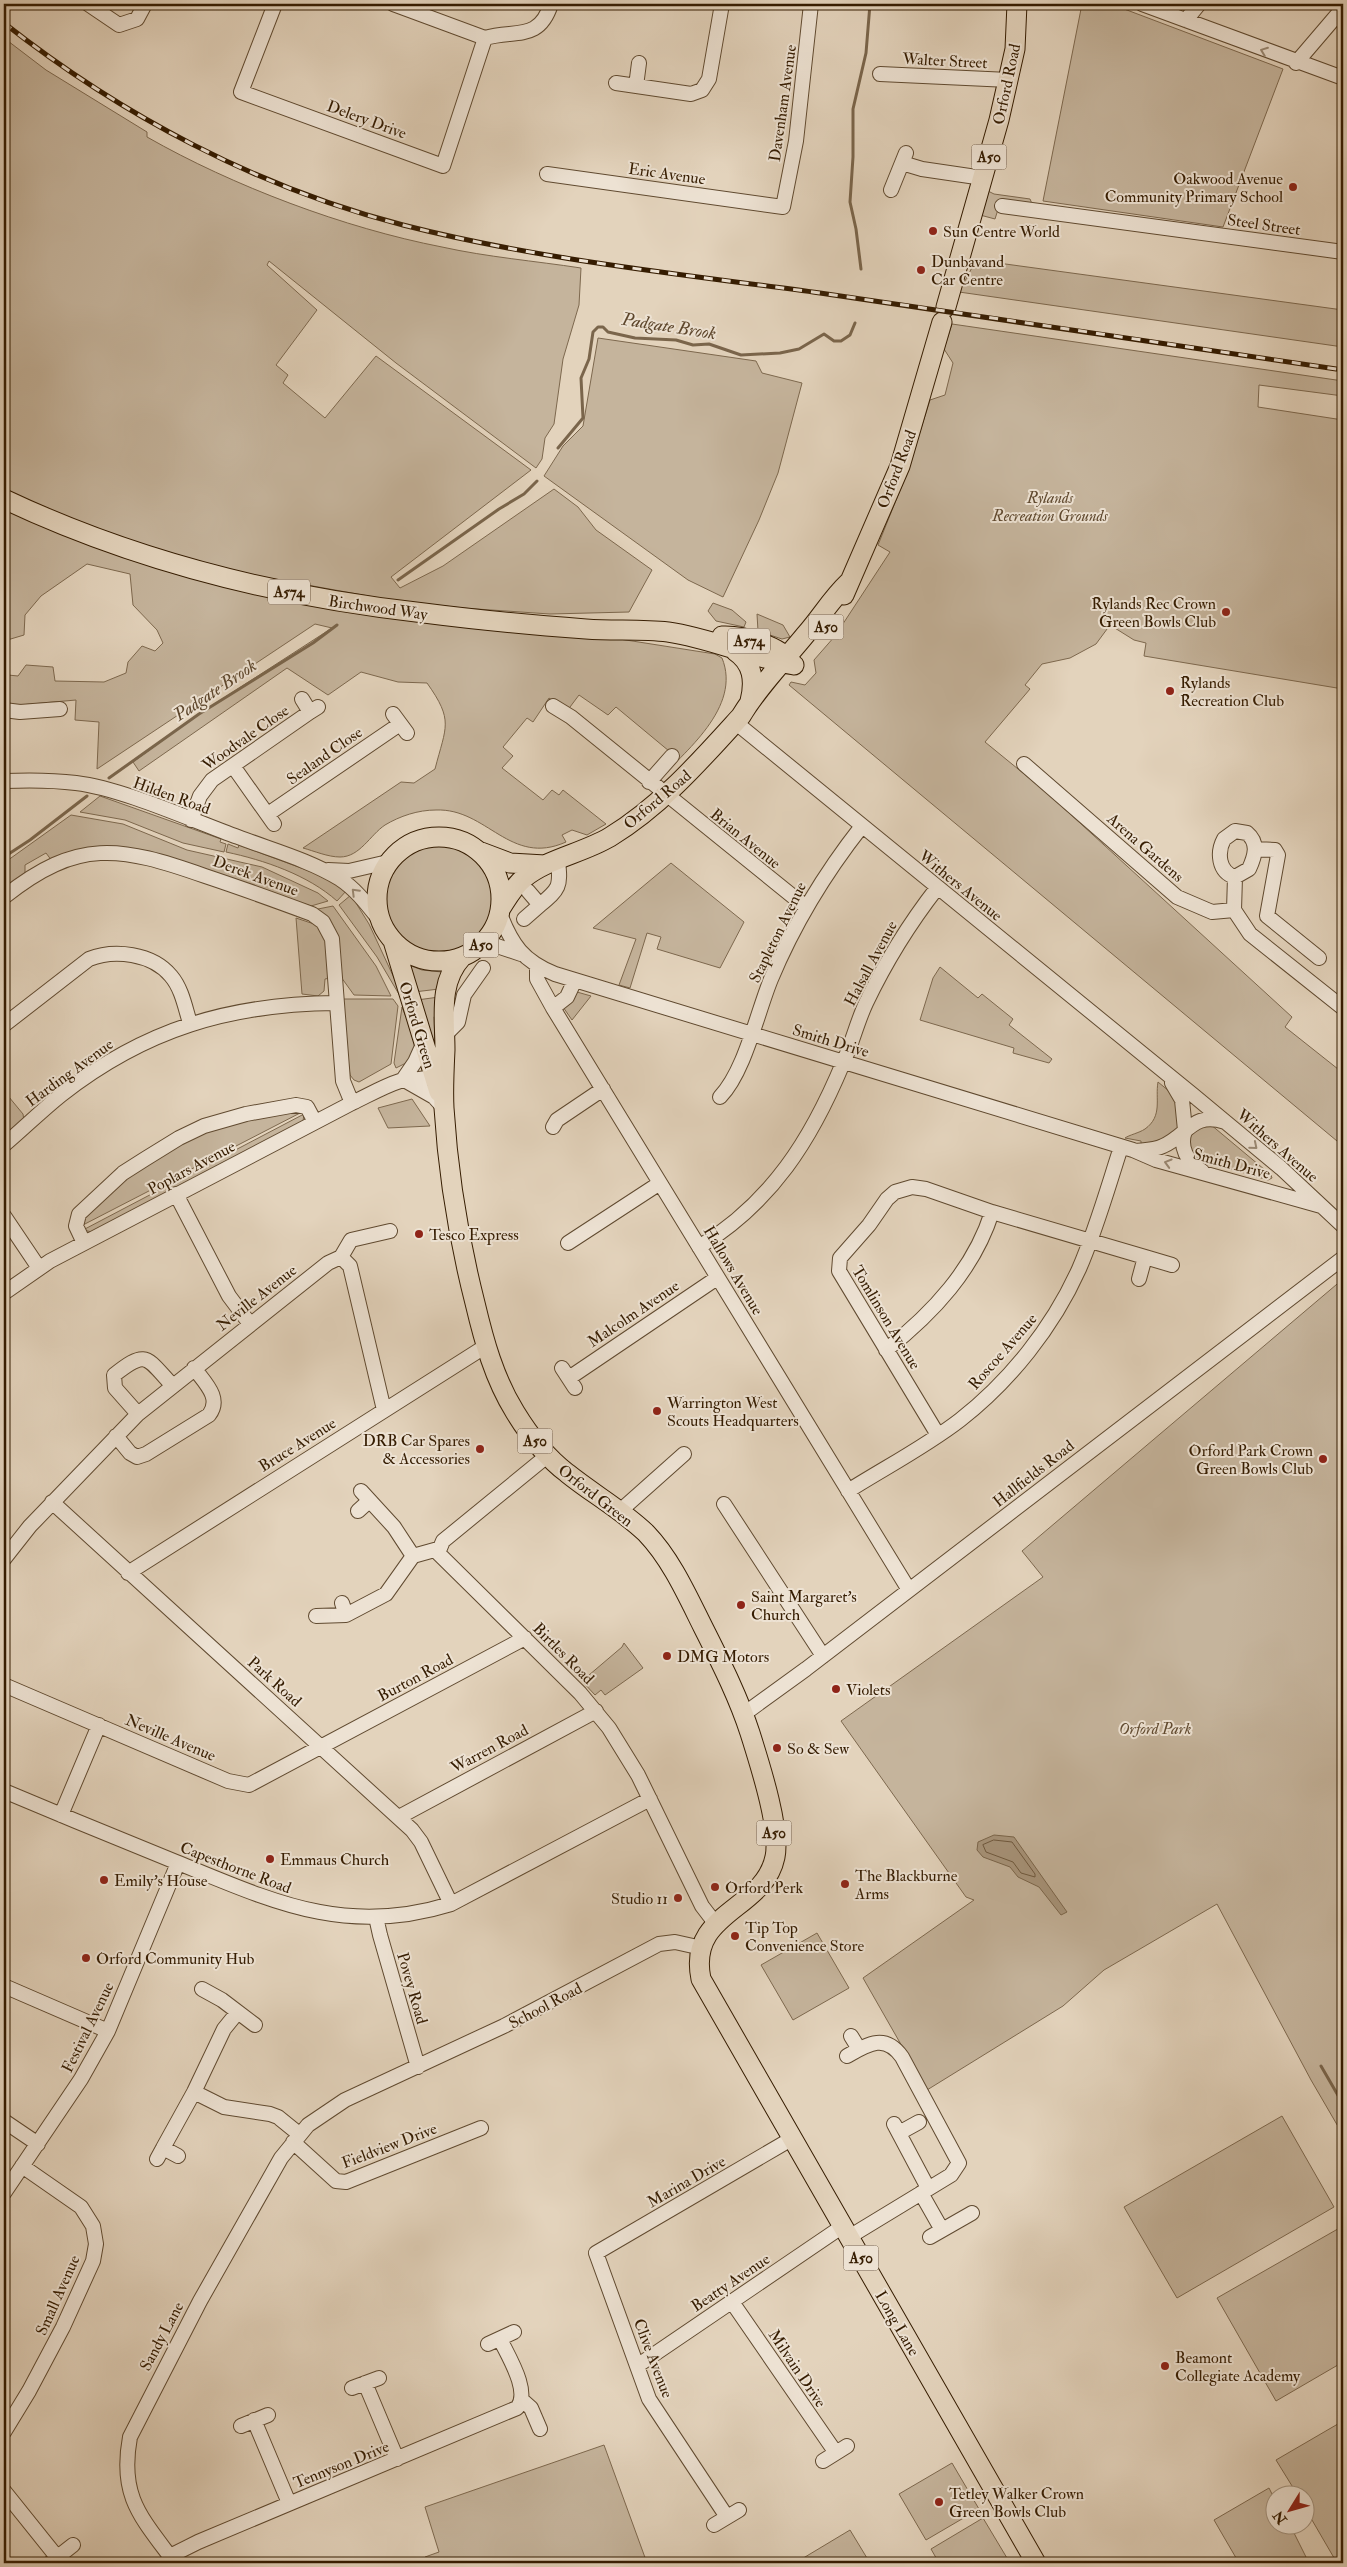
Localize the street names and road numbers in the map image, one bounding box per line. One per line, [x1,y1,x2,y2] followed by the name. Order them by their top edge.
[989,42,1025,127] street label: Orford Road
[765,43,801,163] street label: Davenham Avenue
[901,49,988,73] street label: Walter Street
[324,96,410,144] street label: Delery Drive
[972,144,1006,170] road number: A50
[627,159,707,189] street label: Eric Avenue
[1226,210,1302,240] street label: Steel Street
[873,427,921,511] street label: Orford Road
[268,580,310,604] road number: A574
[327,591,430,625] street label: Birchwood Way
[808,614,844,640] road number: A50
[728,628,770,654] road number: A574
[198,700,293,776] street label: Woodvale Close
[283,722,367,789] street label: Sealand Close
[620,766,696,834] street label: Orford Road
[130,773,213,819] street label: Hilden Road
[706,804,785,874] street label: Brian Avenue
[1102,808,1188,887] street label: Arena Gardens
[914,845,1006,926] street label: Withers Avenue
[210,851,302,901] street label: Derek Avenue
[745,878,812,987] street label: Stapleton Avenue
[840,917,902,1010] street label: Halsall Avenue
[464,932,498,958] road number: A50
[394,979,440,1071] street label: Orford Green
[790,1020,872,1062] street label: Smith Drive
[22,1034,118,1111] street label: Harding Avenue
[1232,1104,1323,1187] street label: Withers Avenue
[144,1136,239,1200] street label: Poplars Avenue
[1191,1144,1273,1184] street label: Smith Drive
[699,1222,768,1319] street label: Hallows Avenue
[212,1260,301,1335] street label: Neville Avenue
[847,1262,925,1373] street label: Tomlinson Avenue
[584,1276,683,1352] street label: Malcolm Avenue
[964,1309,1042,1394] street label: Roscoe Avenue
[255,1413,340,1477] street label: Bruce Avenue
[518,1428,552,1454] road number: A50
[989,1436,1078,1512] street label: Hallfields Road
[554,1460,637,1531] street label: Orford Green
[528,1619,598,1689] street label: Birtles Road
[374,1650,457,1706] street label: Burton Road
[243,1652,306,1711] street label: Park Road
[122,1710,219,1766] street label: Neville Avenue
[446,1720,532,1778] street label: Warren Road
[756,1820,792,1846] road number: A50
[177,1838,294,1899] street label: Capesthorne Road
[392,1950,432,2027] street label: Povey Road
[505,1978,586,2033] street label: School Road
[57,1979,119,2076] street label: Festival Avenue
[339,2119,440,2173] street label: Fieldview Drive
[644,2151,729,2212] street label: Marina Drive
[844,2246,878,2270] road number: A50
[687,2249,774,2317] street label: Beatty Avenue
[31,2252,85,2339] street label: Small Avenue
[870,2287,924,2360] street label: Long Lane
[135,2298,188,2374] street label: Sandy Lane
[629,2316,677,2401] street label: Clive Avenue
[764,2326,831,2412] street label: Milvain Drive
[291,2437,392,2493] street label: Tennyson Drive

